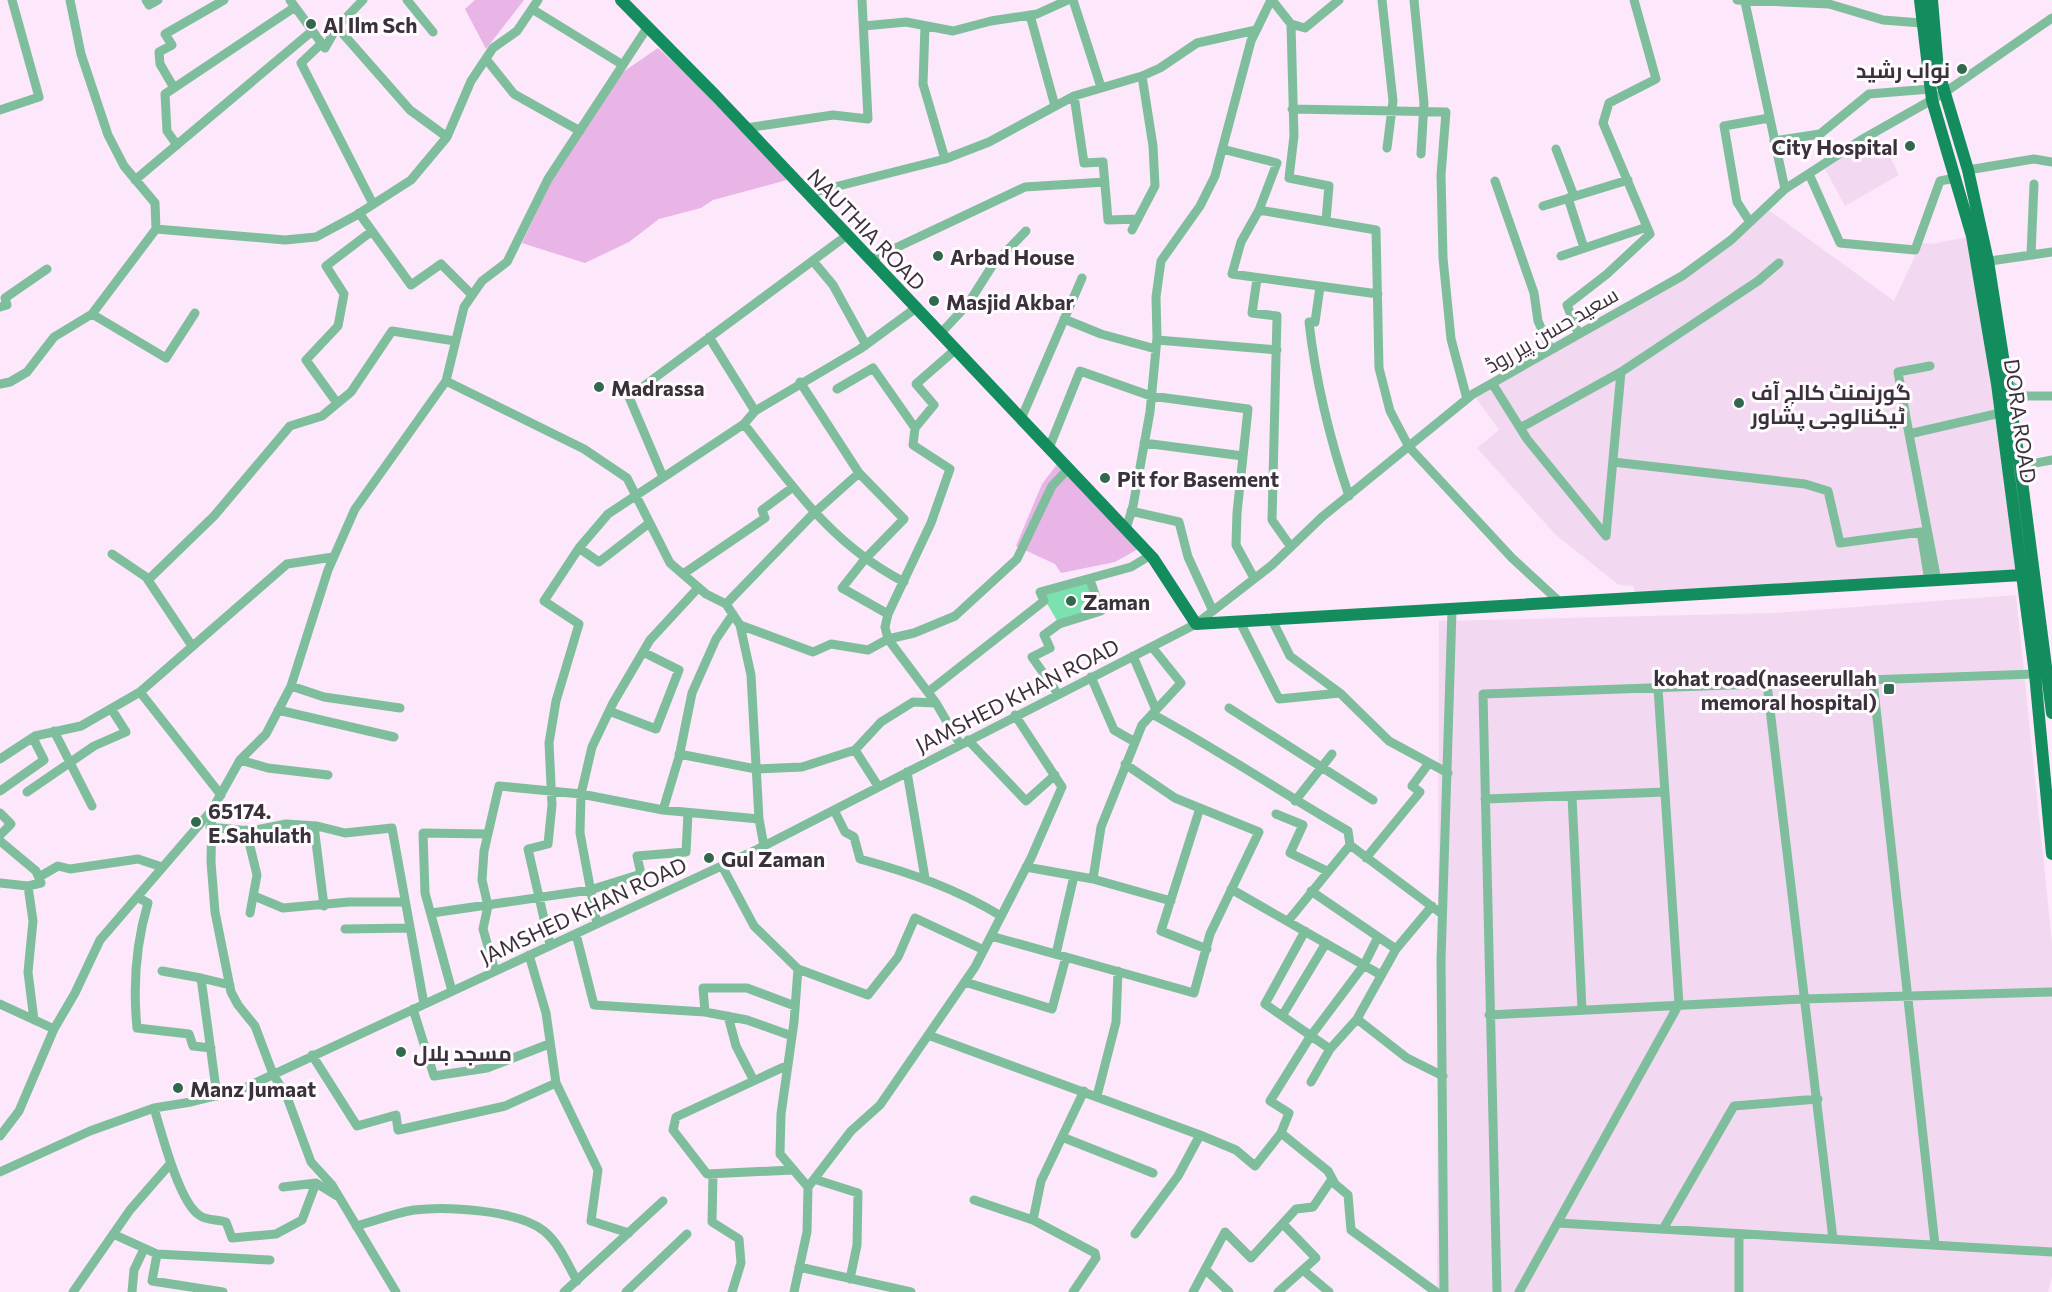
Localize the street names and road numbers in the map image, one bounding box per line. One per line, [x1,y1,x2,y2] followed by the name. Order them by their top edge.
[803,163,931,295] street label: NAUTHIA ROAD
[1480,281,1623,380] street label: سعید حسن پیر روڈ
[2000,357,2042,485] street label: DORA ROAD
[911,633,1123,757] street label: JAMSHED KHAN ROAD
[476,851,690,969] street label: JAMSHED KHAN ROAD

